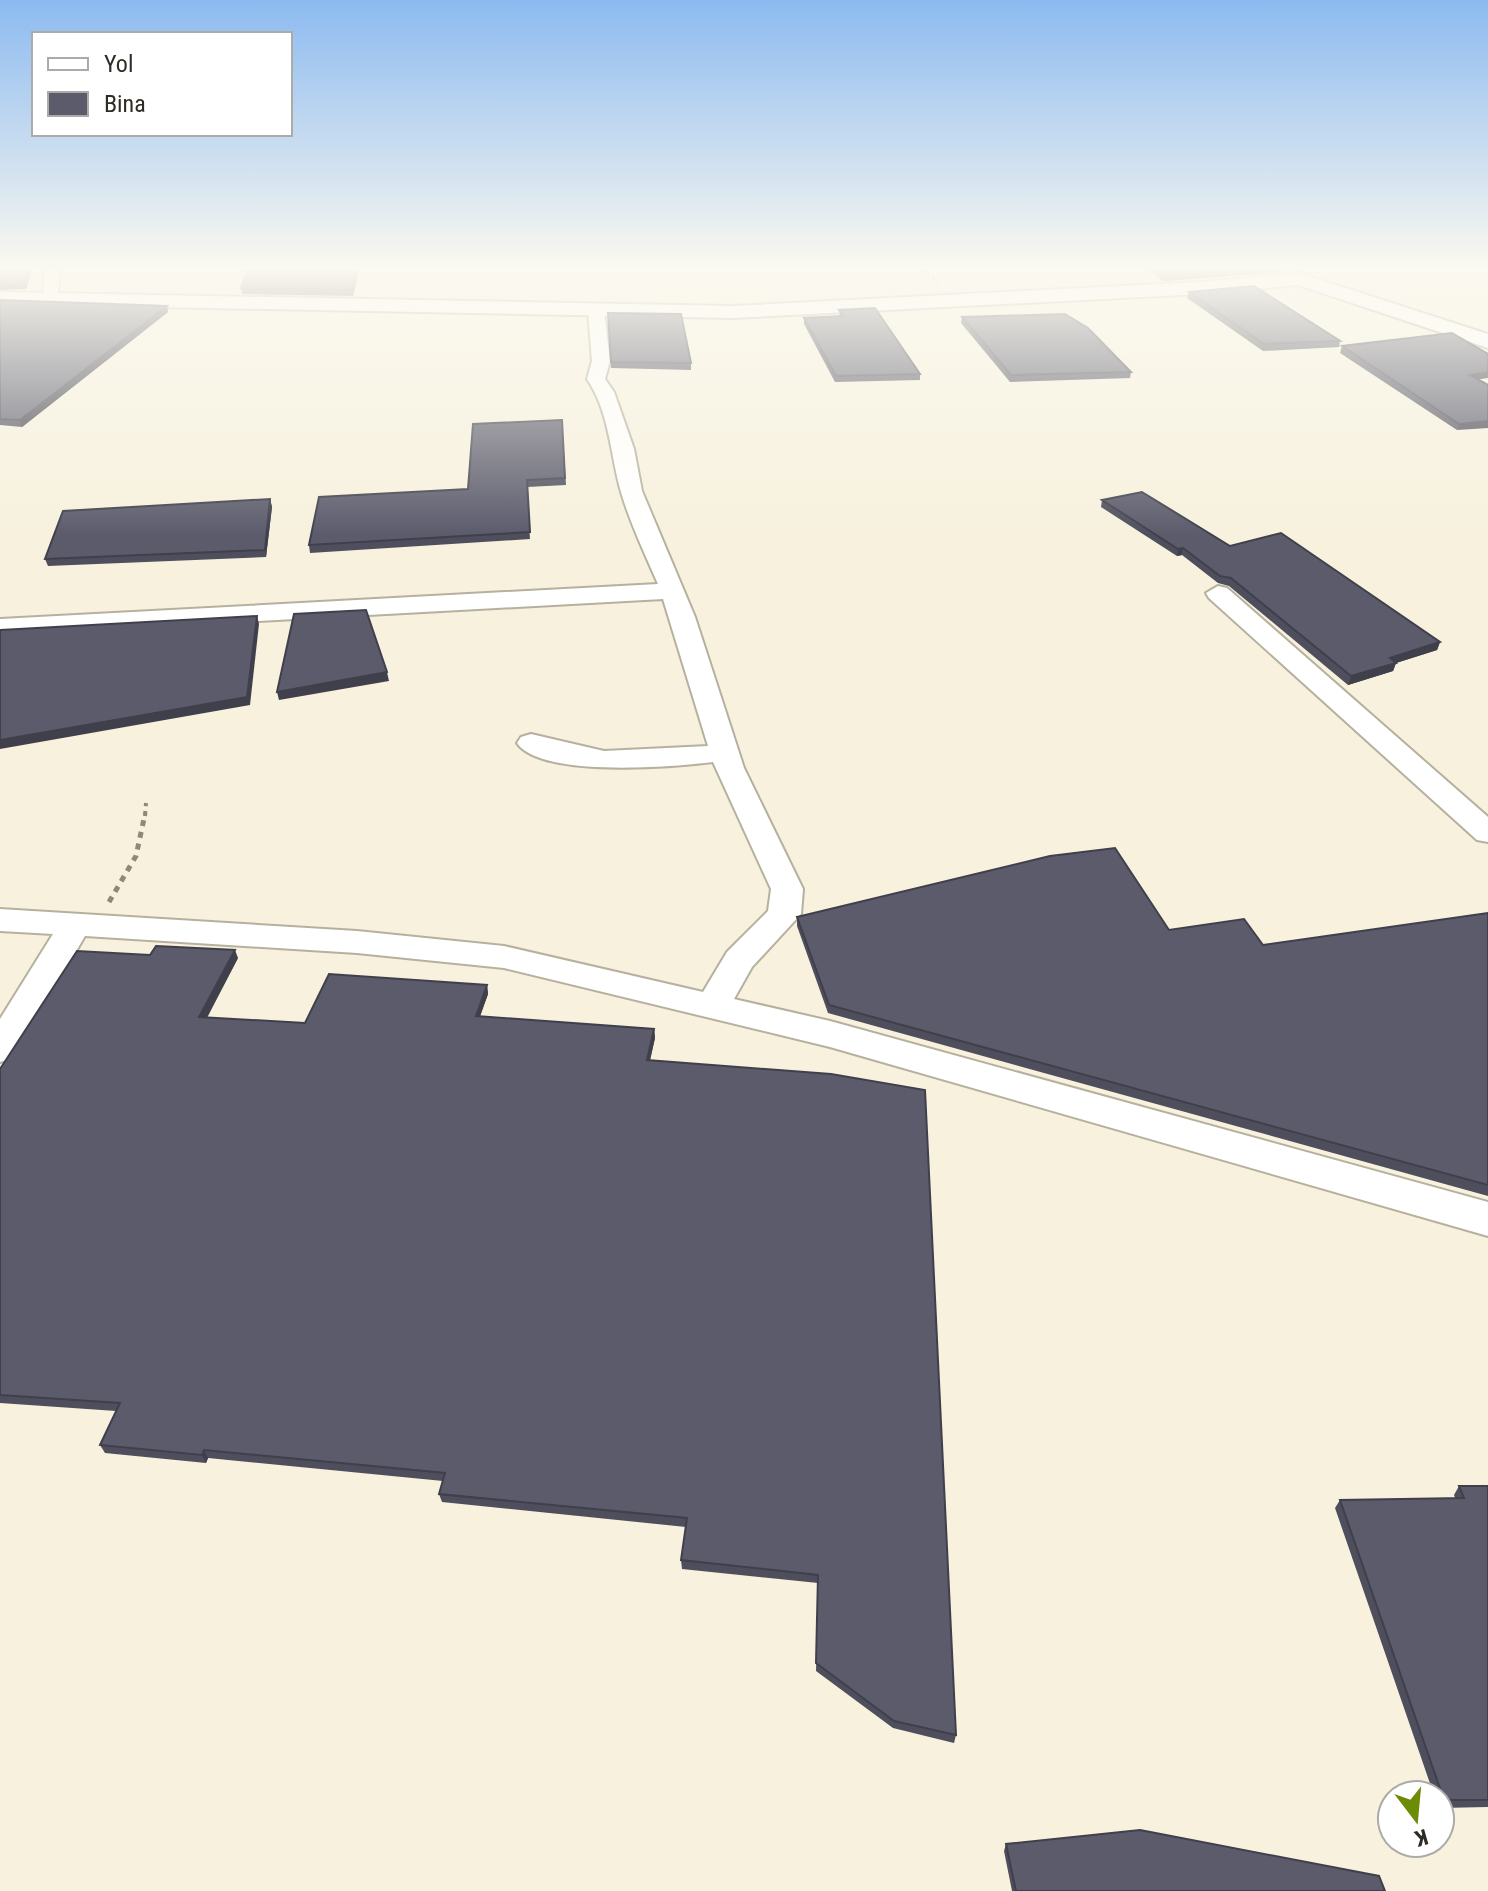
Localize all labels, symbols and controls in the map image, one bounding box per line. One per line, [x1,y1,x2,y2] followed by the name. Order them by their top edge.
[32,32,292,136] legend
[104,50,133,78] text: Yol
[104,90,146,118] text: Bina
[1376,1779,1456,1859] north arrow
[1411,1824,1431,1852] text: K

